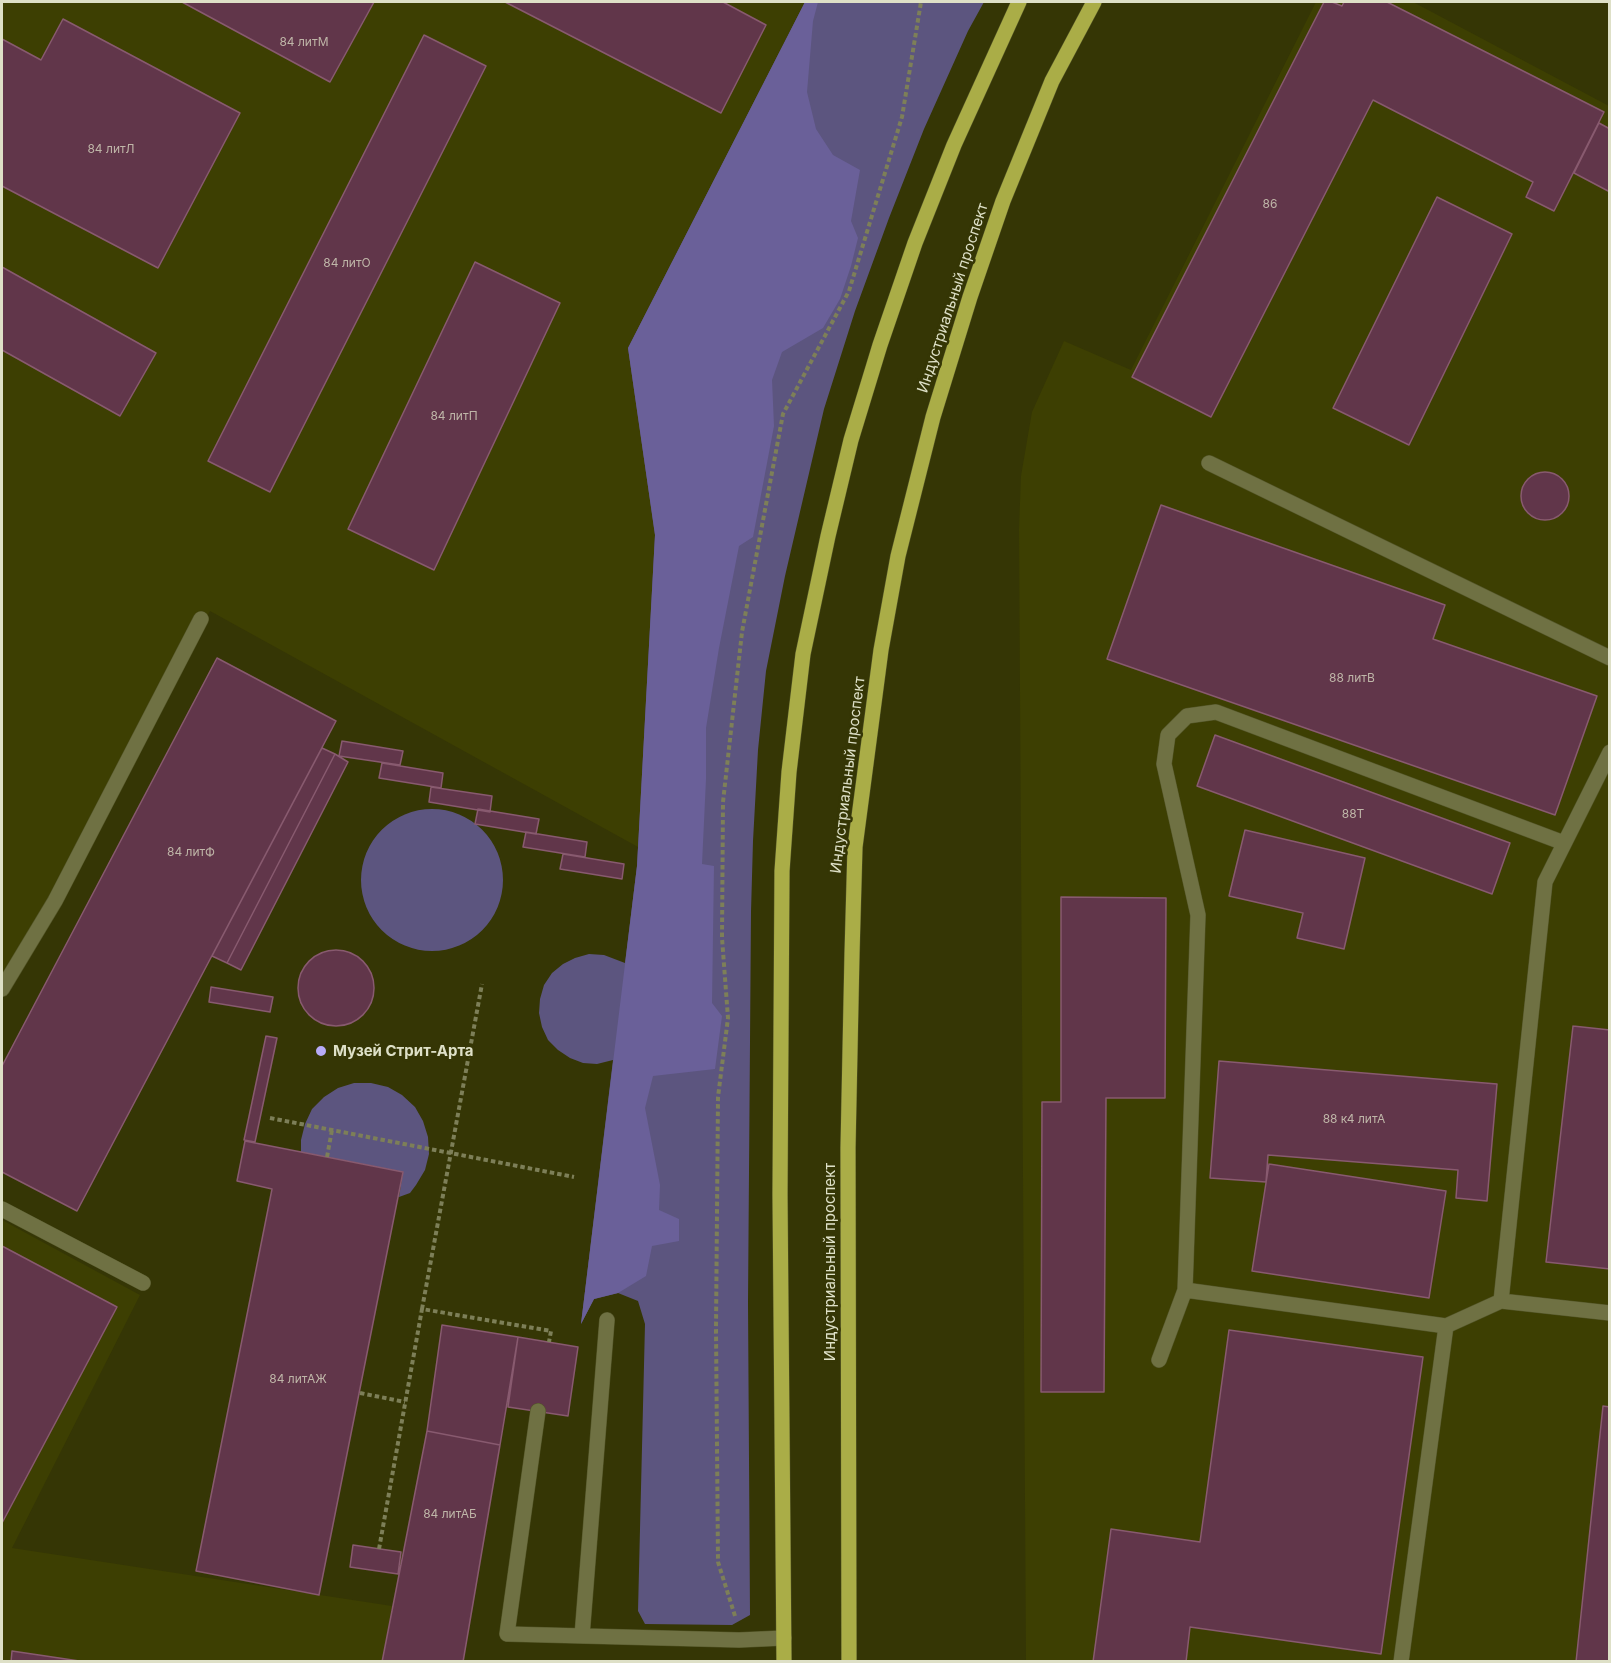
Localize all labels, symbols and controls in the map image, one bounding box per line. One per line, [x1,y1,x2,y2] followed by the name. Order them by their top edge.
[279,35,329,49] house number: 84 литМ
[87,142,135,156] house number: 84 литЛ
[1263,197,1277,211] house number: 86
[914,201,992,395] street label: Индустриальный проспект
[323,256,371,270] house number: 84 литО
[430,409,478,423] house number: 84 литП
[1329,671,1375,685] house number: 88 литВ
[827,676,869,874] street label: Индустриальный проспект
[1342,807,1364,821] house number: 88Т
[167,845,215,859] house number: 84 литФ
[333,1042,474,1060] place label: Музей Стрит-Арта
[314,1044,328,1058] marker: Музей Стрит-Арта
[1323,1112,1385,1126] house number: 88 к4 литА
[821,1163,839,1361] street label: Индустриальный проспект
[269,1372,327,1386] house number: 84 литАЖ
[423,1507,477,1521] house number: 84 литАБ

